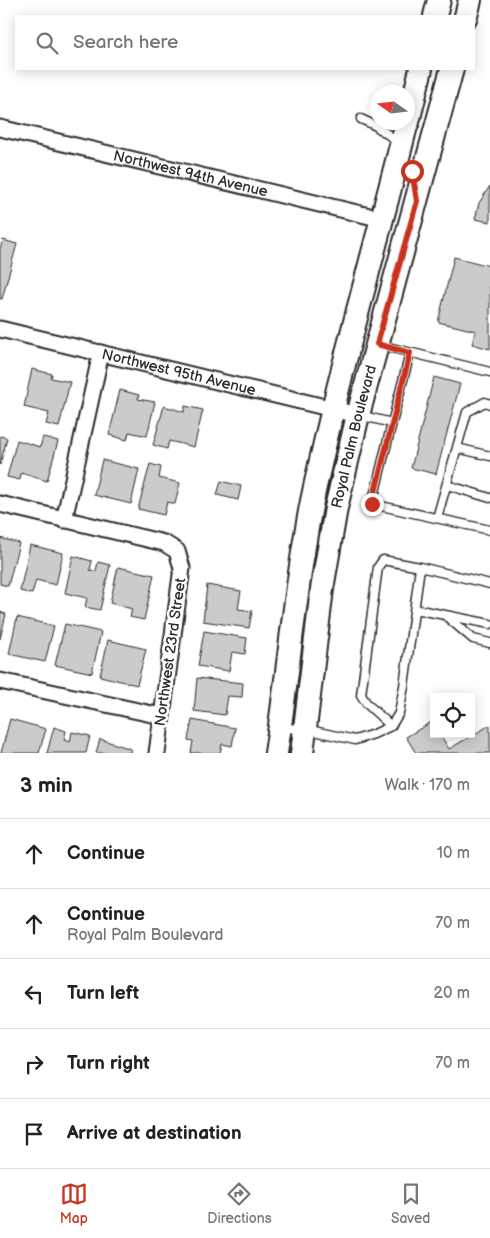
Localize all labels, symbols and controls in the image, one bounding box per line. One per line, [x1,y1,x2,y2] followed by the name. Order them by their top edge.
[15,15,475,70] search box
[33,29,61,57] icon: search
[73,31,178,54] text: Search here
[370,85,415,130] north arrow
[111,146,270,202] street label: Northwest 94th Avenue
[401,160,424,183] route start
[100,345,258,400] street label: Northwest 95th Avenue
[327,363,381,510] street label: Royal Palm Boulevard
[361,493,384,516] route end
[151,576,190,727] street label: Northwest 23rd Street
[430,693,475,738] map controls
[430,693,475,738] button: locate
[20,773,73,798] text: 3 min
[384,776,470,795] text: Walk · 170 m
[20,840,48,868] icon: ahead
[67,842,145,865] text: Continue
[437,844,470,863] text: 10 m
[67,903,145,926] text: Continue
[20,910,48,938] icon: ahead
[435,914,470,933] text: 70 m
[67,926,223,945] text: Royal Palm Boulevard
[20,980,48,1008] icon: left
[67,982,139,1005] text: Turn left
[434,984,470,1003] text: 20 m
[20,1050,48,1078] icon: right
[67,1052,150,1075] text: Turn right
[435,1054,470,1073] text: 70 m
[20,1120,48,1148] icon: arrive
[67,1122,242,1145] text: Arrive at destination
[60,1180,88,1227] tab: Map
[207,1180,272,1227] tab: Directions
[391,1180,430,1227] tab: Saved

